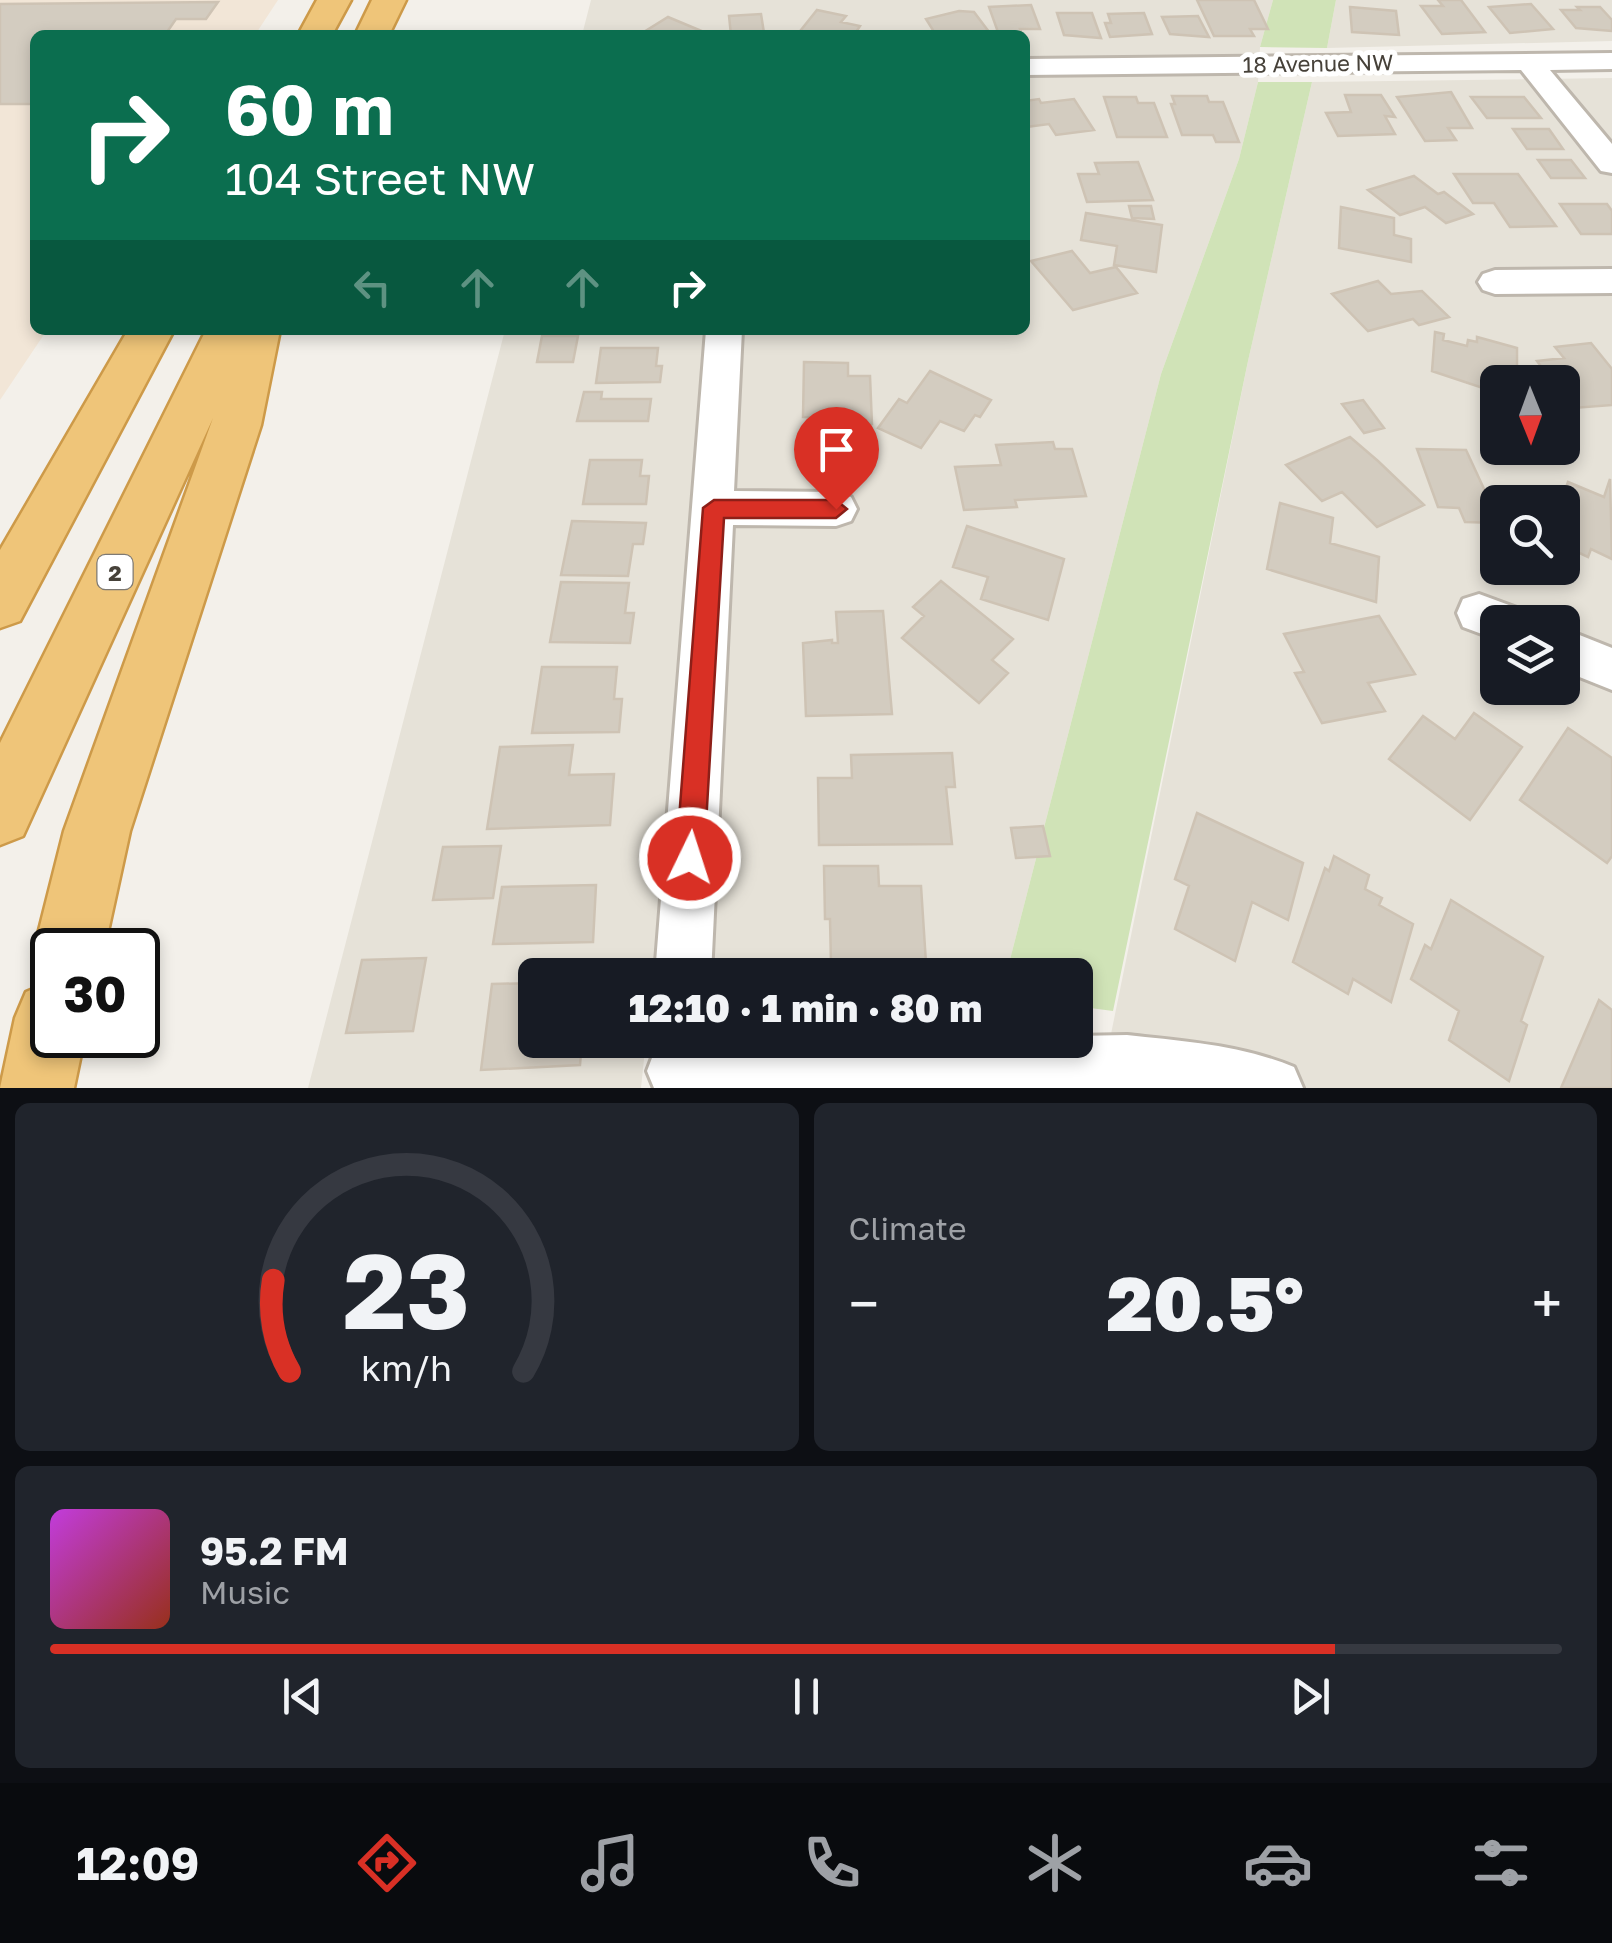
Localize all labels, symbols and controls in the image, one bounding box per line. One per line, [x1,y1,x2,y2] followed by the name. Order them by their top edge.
[1242,48,1394,78] street label: 18 Avenue NW
[225,66,394,150] text: 60 m
[60,70,190,200] icon: right
[225,151,535,205] text: 104 Street NW
[345,260,400,315] icon: left
[450,260,505,315] icon: ahead
[555,260,610,315] icon: ahead
[660,260,715,315] icon: right
[1480,365,1580,465] north arrow
[1480,365,1580,705] map controls
[794,407,879,510] pin
[809,422,864,477] icon: arrive
[1480,485,1580,585] button: search
[98,555,132,589] road number: 2
[1480,605,1580,705] button: layers
[638,806,742,910] position arrow
[30,928,160,1058] speed limit sign: 30
[629,985,982,1030] text: 12:10 · 1 min · 80 m
[849,1209,967,1247] text: Climate
[343,1227,470,1352] text: 23
[1107,1257,1304,1348] text: 20.5°
[849,1270,879,1336] text: −
[1532,1270,1562,1336] text: +
[361,1346,452,1389] text: km/h
[200,1528,349,1573] text: 95.2 FM
[200,1573,290,1611] text: Music
[275,1669,330,1724] icon: previous
[779,1669,834,1724] icon: pause
[1283,1669,1338,1724] icon: next
[352,1828,422,1898] icon: directions
[575,1828,645,1898] icon: music
[797,1828,867,1898] icon: phone
[1020,1828,1090,1898] icon: climate
[1243,1828,1313,1898] icon: car
[1466,1828,1536,1898] icon: filters
[76,1836,199,1890] text: 12:09

